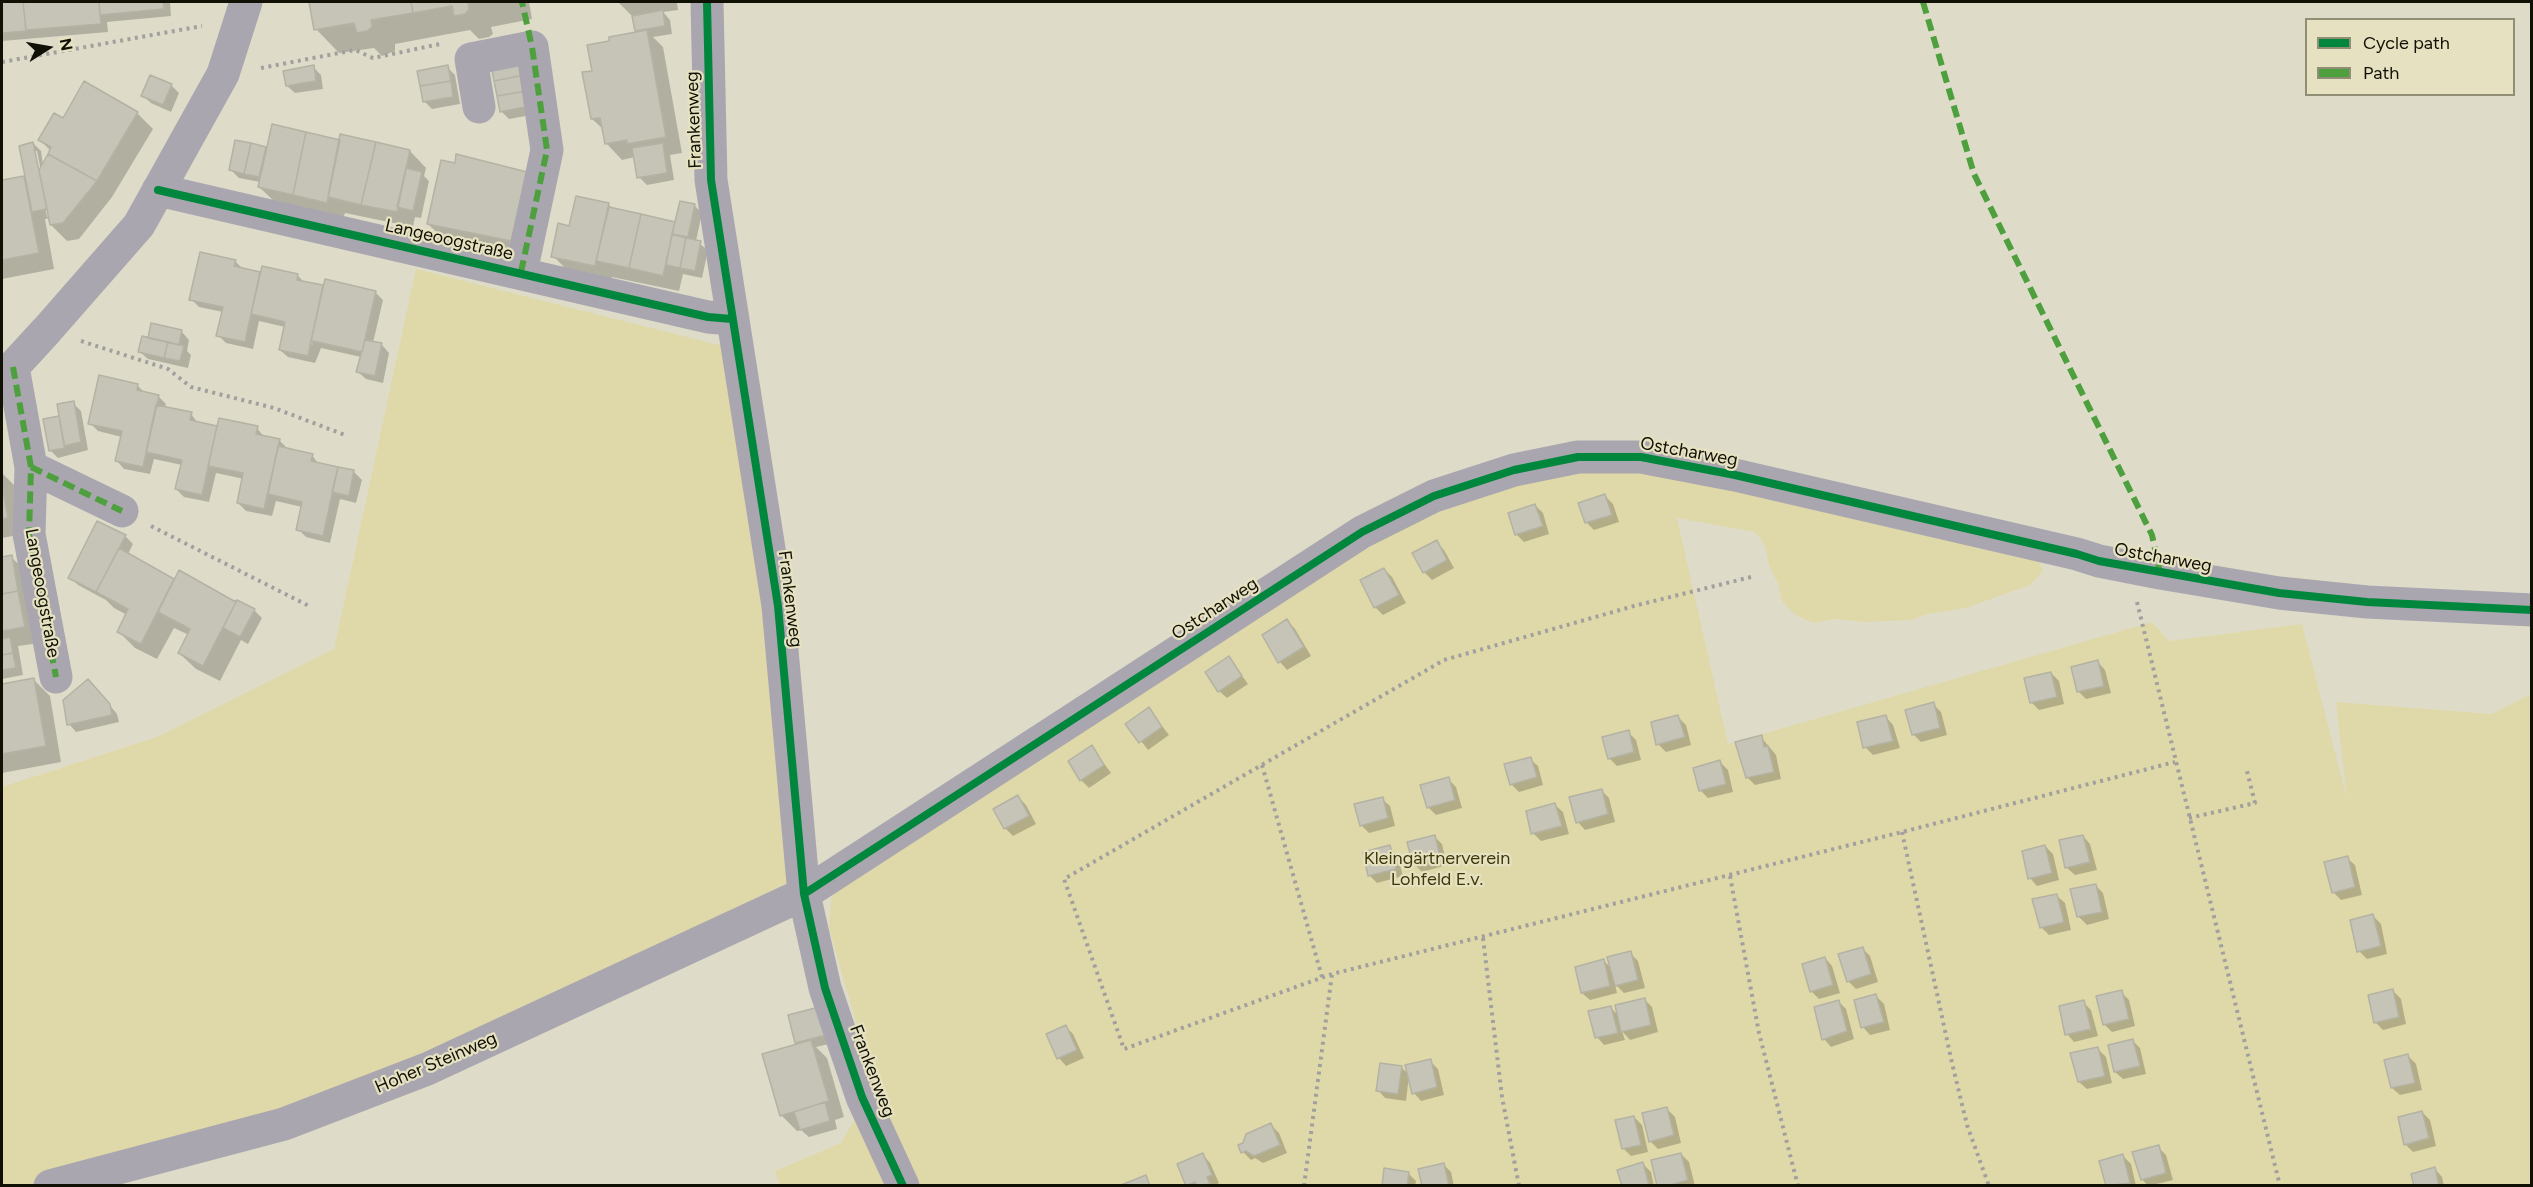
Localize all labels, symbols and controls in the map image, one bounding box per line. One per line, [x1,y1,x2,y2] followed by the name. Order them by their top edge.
[18,18,78,78] north arrow
[2305,18,2515,96] legend
[2363,32,2450,54] text: Cycle path
[56,37,77,52] text: N
[2363,62,2399,84] text: Path
[682,71,706,169] street label: Frankenweg
[383,215,515,265] street label: Langeoogstraße
[1639,433,1739,471] street label: Ostcharweg
[20,527,64,659] street label: Langeoogstraße
[2113,539,2213,577] street label: Ostcharweg
[773,549,807,649] street label: Frankenweg
[1168,573,1262,645] street label: Ostcharweg
[1364,848,1510,890] park label: Kleingärtnerverein Lohfeld E.v.
[844,1022,900,1120] street label: Frankenweg
[372,1028,500,1098] street label: Hoher Steinweg

